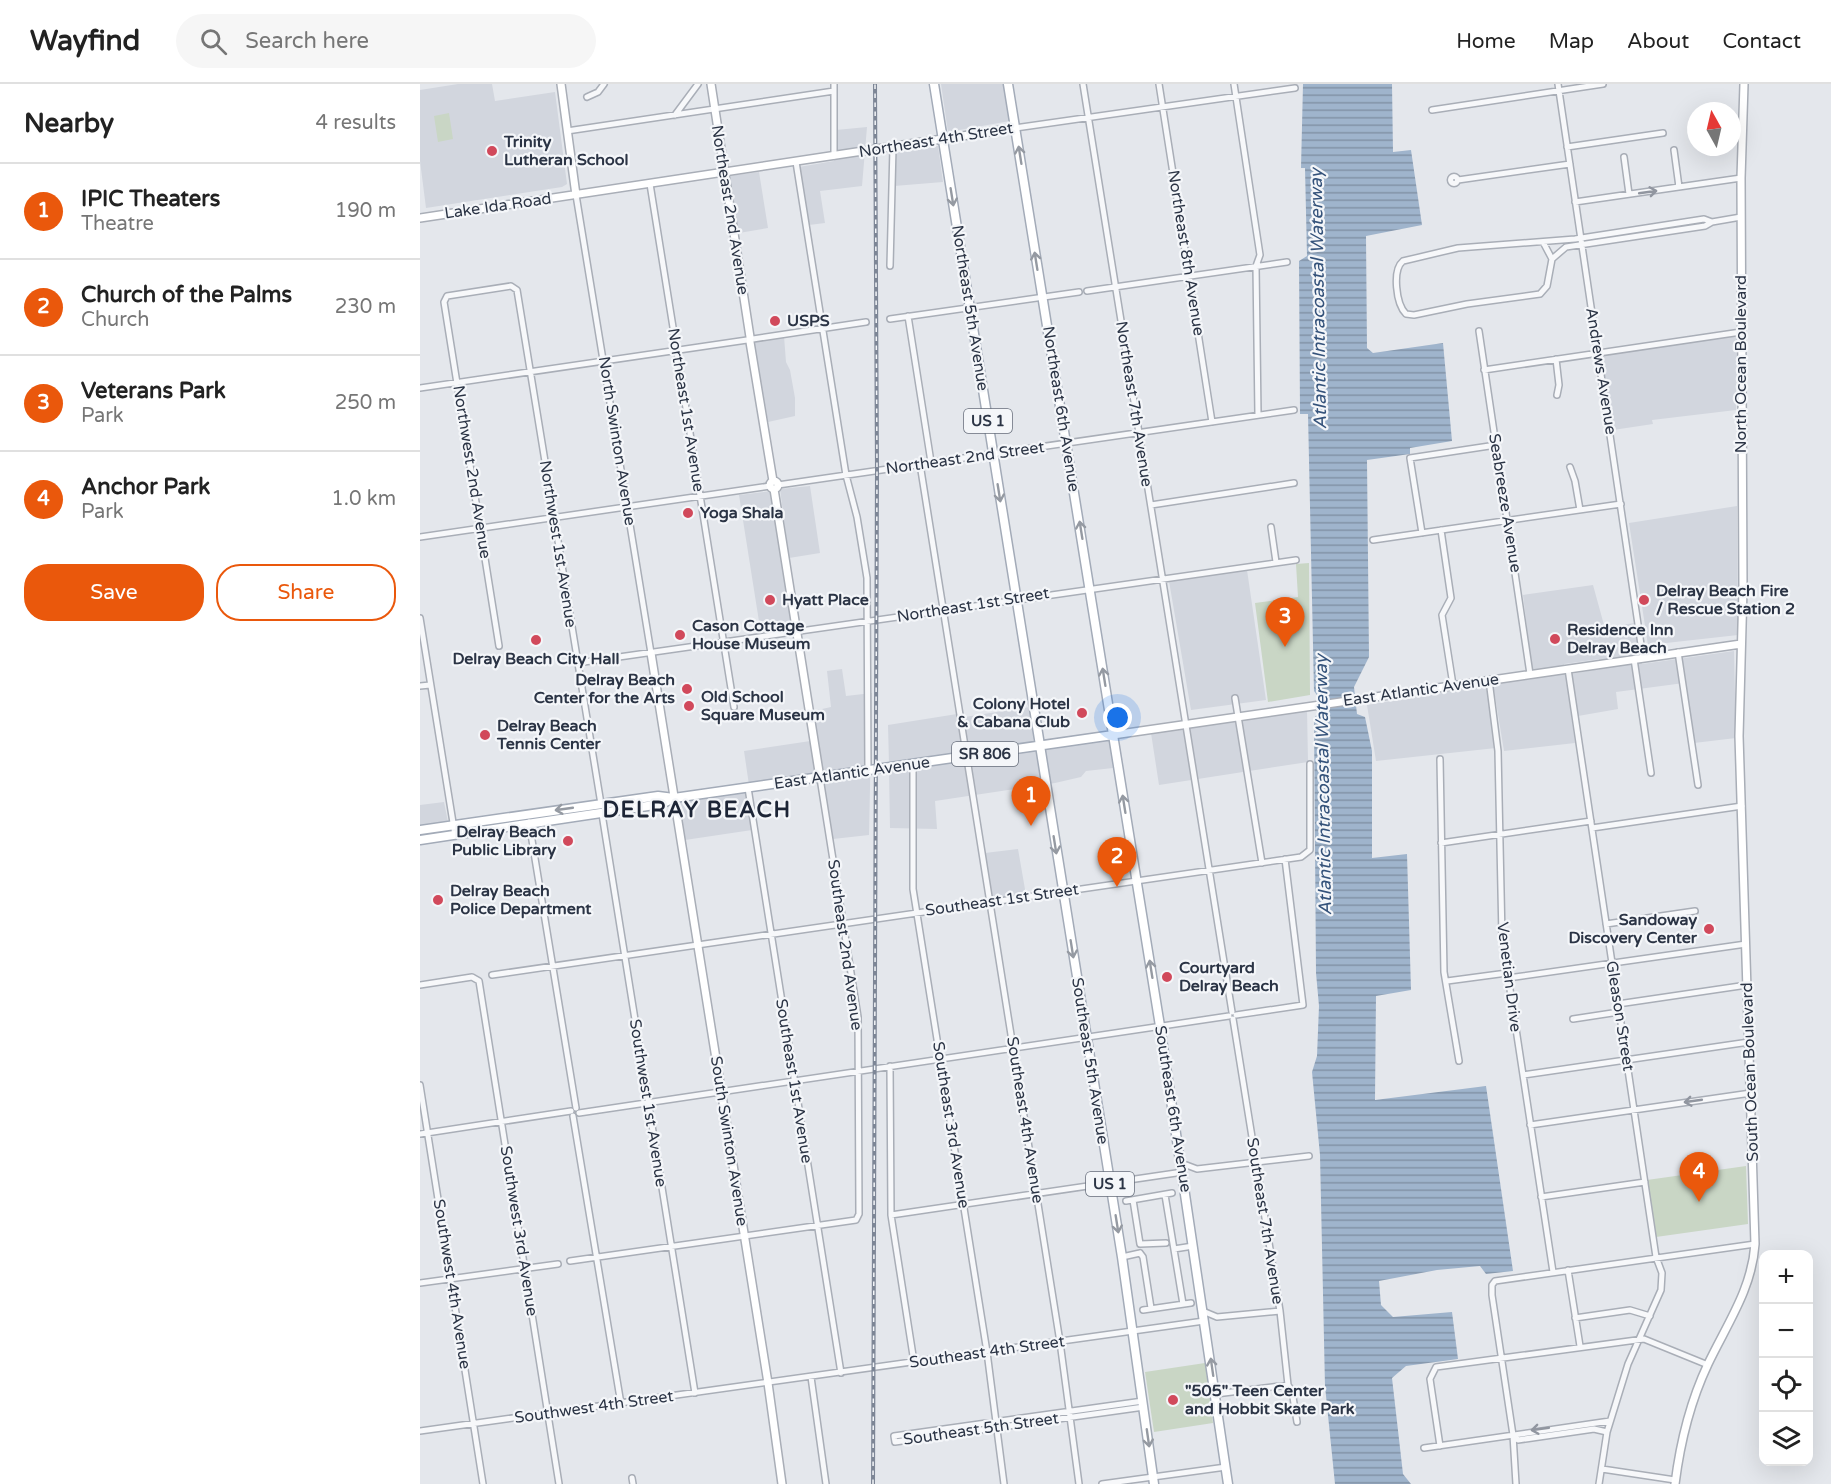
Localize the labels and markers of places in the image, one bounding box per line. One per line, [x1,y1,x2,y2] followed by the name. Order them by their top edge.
[503,132,628,170] place label: Trinity Lutheran School
[485,144,499,158] marker: Trinity Lutheran School
[787,311,830,331] place label: USPS
[768,314,782,328] marker: USPS
[700,503,783,523] place label: Yoga Shala
[681,506,695,520] marker: Yoga Shala
[1656,581,1795,619] place label: Delray Beach Fire / Rescue Station 2
[782,590,869,610] place label: Hyatt Place
[763,593,777,607] marker: Hyatt Place
[1637,593,1651,607] marker: Delray Beach Fire / Rescue Station 2
[1266,598,1304,647] pin: 3
[692,616,810,654] place label: Cason Cottage House Museum
[1567,620,1674,658] place label: Residence Inn Delray Beach
[673,628,687,642] marker: Cason Cottage House Museum
[1548,632,1562,646] marker: Residence Inn Delray Beach
[529,633,543,647] marker: Delray Beach City Hall
[453,649,619,669] place label: Delray Beach City Hall
[534,670,675,708] place label: Delray Beach Center for the Arts
[680,682,694,696] marker: Delray Beach Center for the Arts
[701,687,825,725] place label: Old School Square Museum
[957,694,1070,732] place label: Colony Hotel & Cabana Club
[682,699,696,713] marker: Old School Square Museum
[1075,706,1089,720] marker: Colony Hotel & Cabana Club
[496,716,602,754] place label: Delray Beach Tennis Center
[478,728,492,742] marker: Delray Beach Tennis Center
[1012,776,1050,826] pin: 1
[452,822,556,860] place label: Delray Beach Public Library
[561,834,575,848] marker: Delray Beach Public Library
[1098,838,1136,887] pin: 2
[450,881,592,919] place label: Delray Beach Police Department
[431,893,445,907] marker: Delray Beach Police Department
[1568,910,1698,948] place label: Sandoway Discovery Center
[1702,922,1716,936] marker: Sandoway Discovery Center
[1179,958,1279,996] place label: Courtyard Delray Beach
[1160,970,1174,984] marker: Courtyard Delray Beach
[1680,1152,1718,1202] pin: 4
[1185,1381,1355,1419] place label: "505" Teen Center and Hobbit Skate Park
[1166,1393,1180,1407] marker: "505" Teen Center and Hobbit Skate Park

